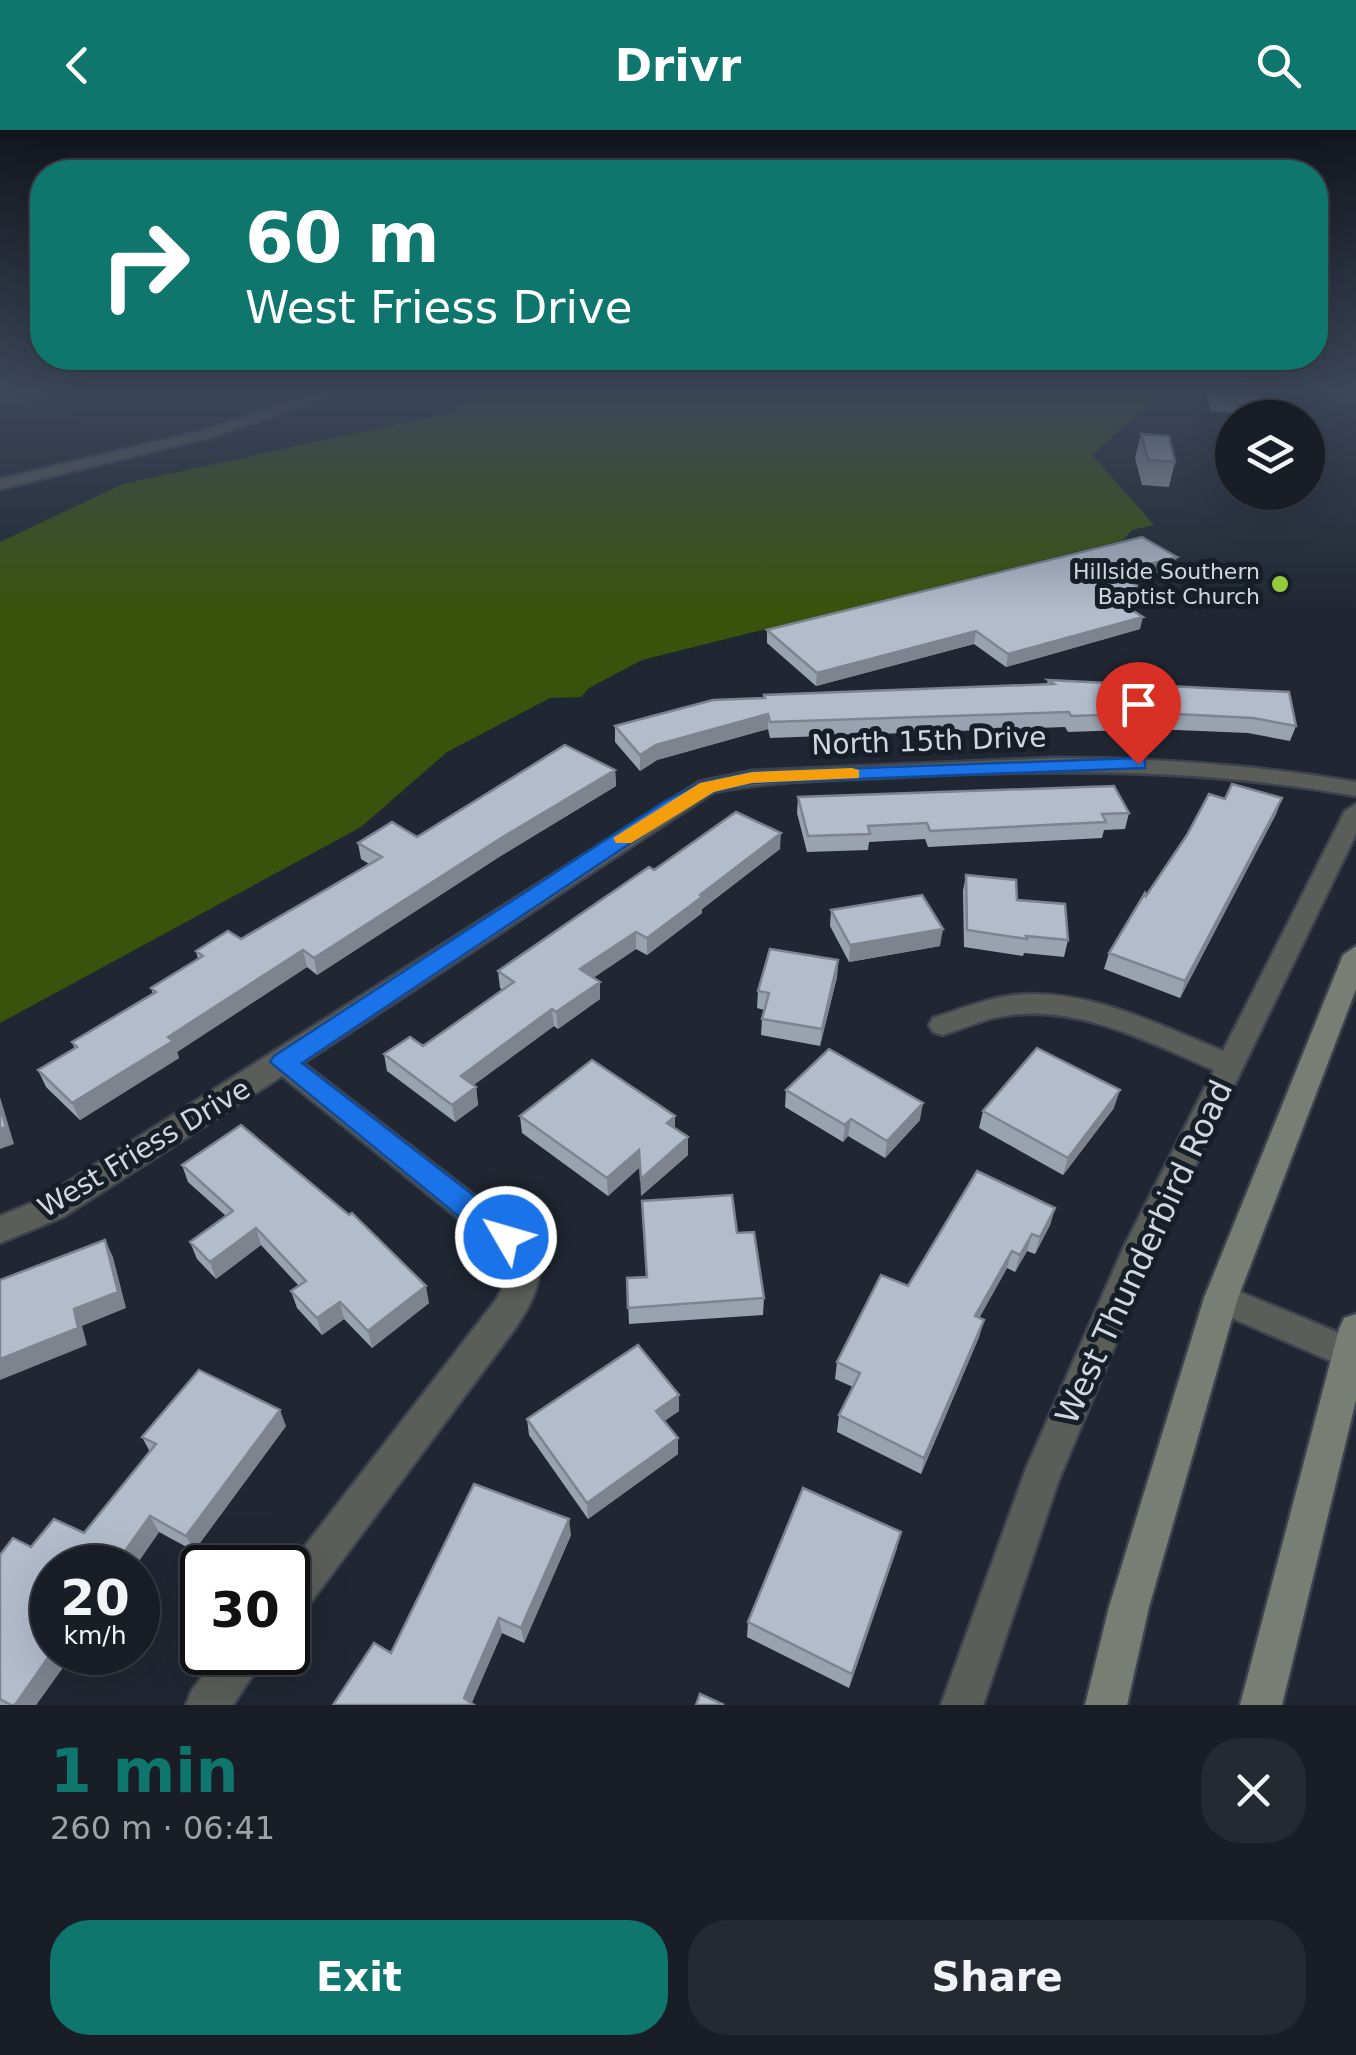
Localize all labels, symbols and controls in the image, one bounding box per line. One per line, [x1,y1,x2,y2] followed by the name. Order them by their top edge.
[50,38,105,93] icon: back
[1251,38,1306,93] icon: search
[615,39,741,92] text: Drivr
[245,197,440,279] text: 60 m
[80,200,210,330] icon: right
[245,281,632,334] text: West Friess Drive
[1215,400,1325,510] map controls
[1215,400,1325,510] button: layers
[1073,559,1260,609] place label: Hillside Southern Baptist Church
[1269,573,1291,595] marker: Hillside Southern Baptist Church
[1096,662,1181,765] pin
[1111,677,1166,732] icon: arrive
[811,720,1047,762] street label: North 15th Drive
[32,1072,256,1224] street label: West Friess Drive
[1048,1074,1240,1430] street label: West Thunderbird Road
[454,1185,558,1289] position arrow
[180,1545,310,1675] speed limit sign: 30
[60,1569,130,1627] text: 20
[63,1621,127,1650] text: km/h
[50,1736,238,1806] text: 1 min
[1201,1738,1306,1843] button: close
[50,1809,275,1847] text: 260 m · 06:41
[50,1920,668,2035] button: Exit
[688,1920,1306,2035] button: Share

